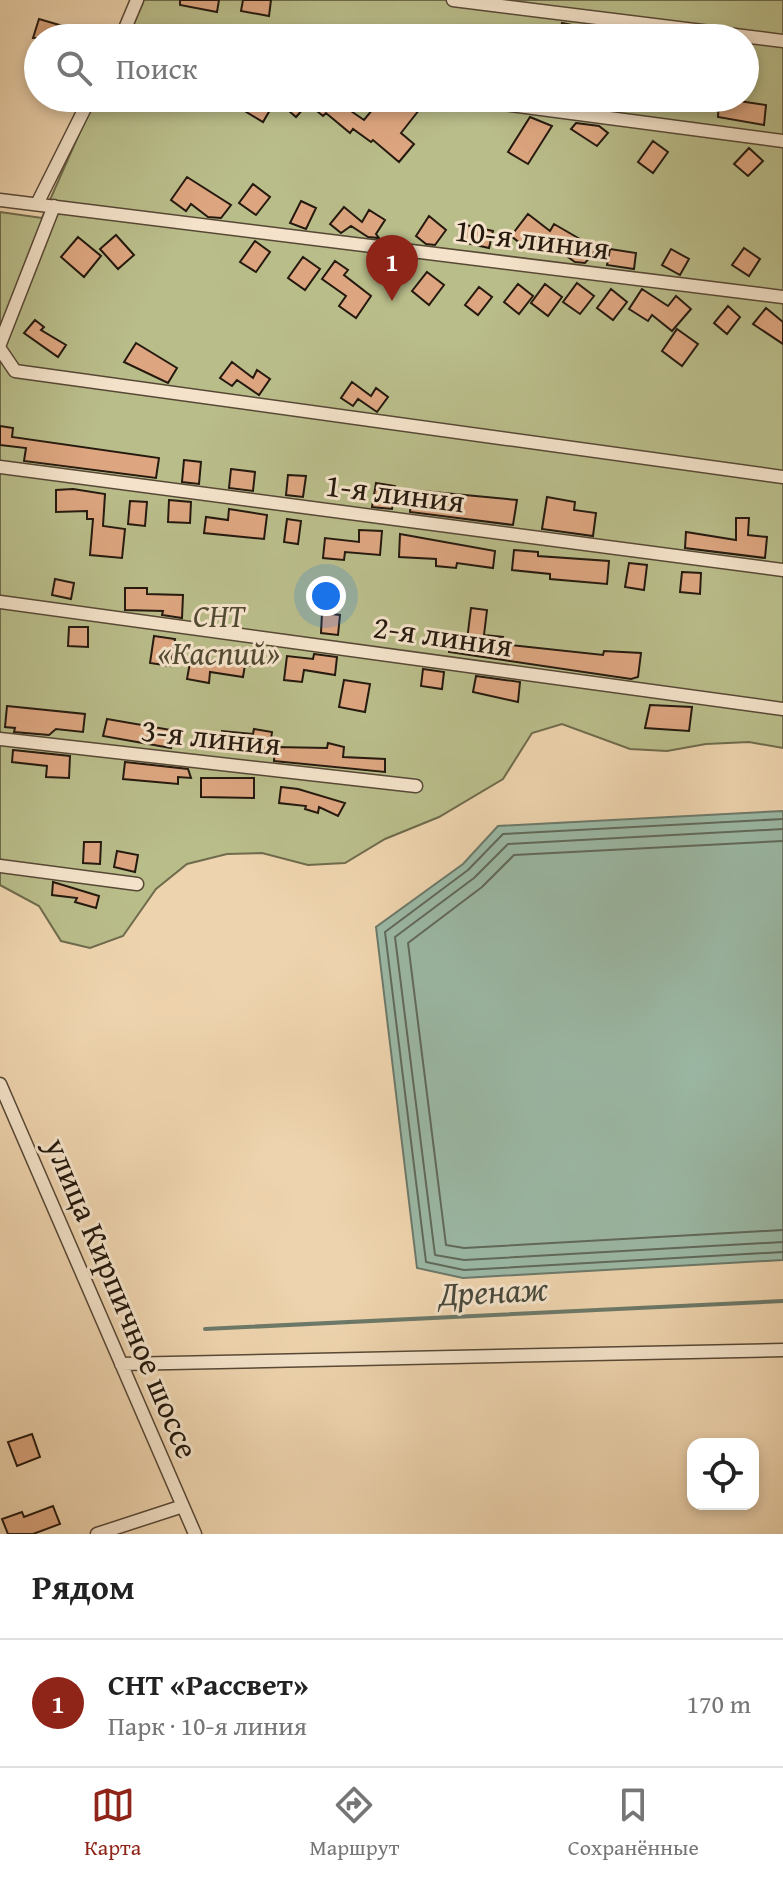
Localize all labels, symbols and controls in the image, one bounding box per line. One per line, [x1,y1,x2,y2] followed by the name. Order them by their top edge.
[24,24,759,112] search box
[52,46,96,90] icon: search
[116,46,198,90] text: Поиск
[452,206,612,271] street label: 10-я линия
[366,235,418,301] pin: 1
[323,461,467,524] street label: 1-я линия
[306,576,346,616] your location
[158,592,280,676] park label: СНТ «Каспий»
[370,602,516,669] street label: 2-я линия
[139,706,283,767] street label: 3-я линия
[33,1129,211,1466] street label: улица Кирпичное шоссе
[435,1263,549,1318] water label: Дренаж
[687,1438,759,1510] map controls
[687,1438,759,1510] button: locate
[32,1562,135,1611] text: Рядом
[108,1662,309,1706] text: СНТ «Рассвет»
[51,1684,65,1723] text: 1
[686,1684,751,1723] text: 170 m
[108,1706,307,1745] text: Парк · 10-я линия
[84,1783,141,1863] tab: Карта
[309,1783,399,1863] tab: Маршрут
[568,1783,699,1863] tab: Сохранённые

